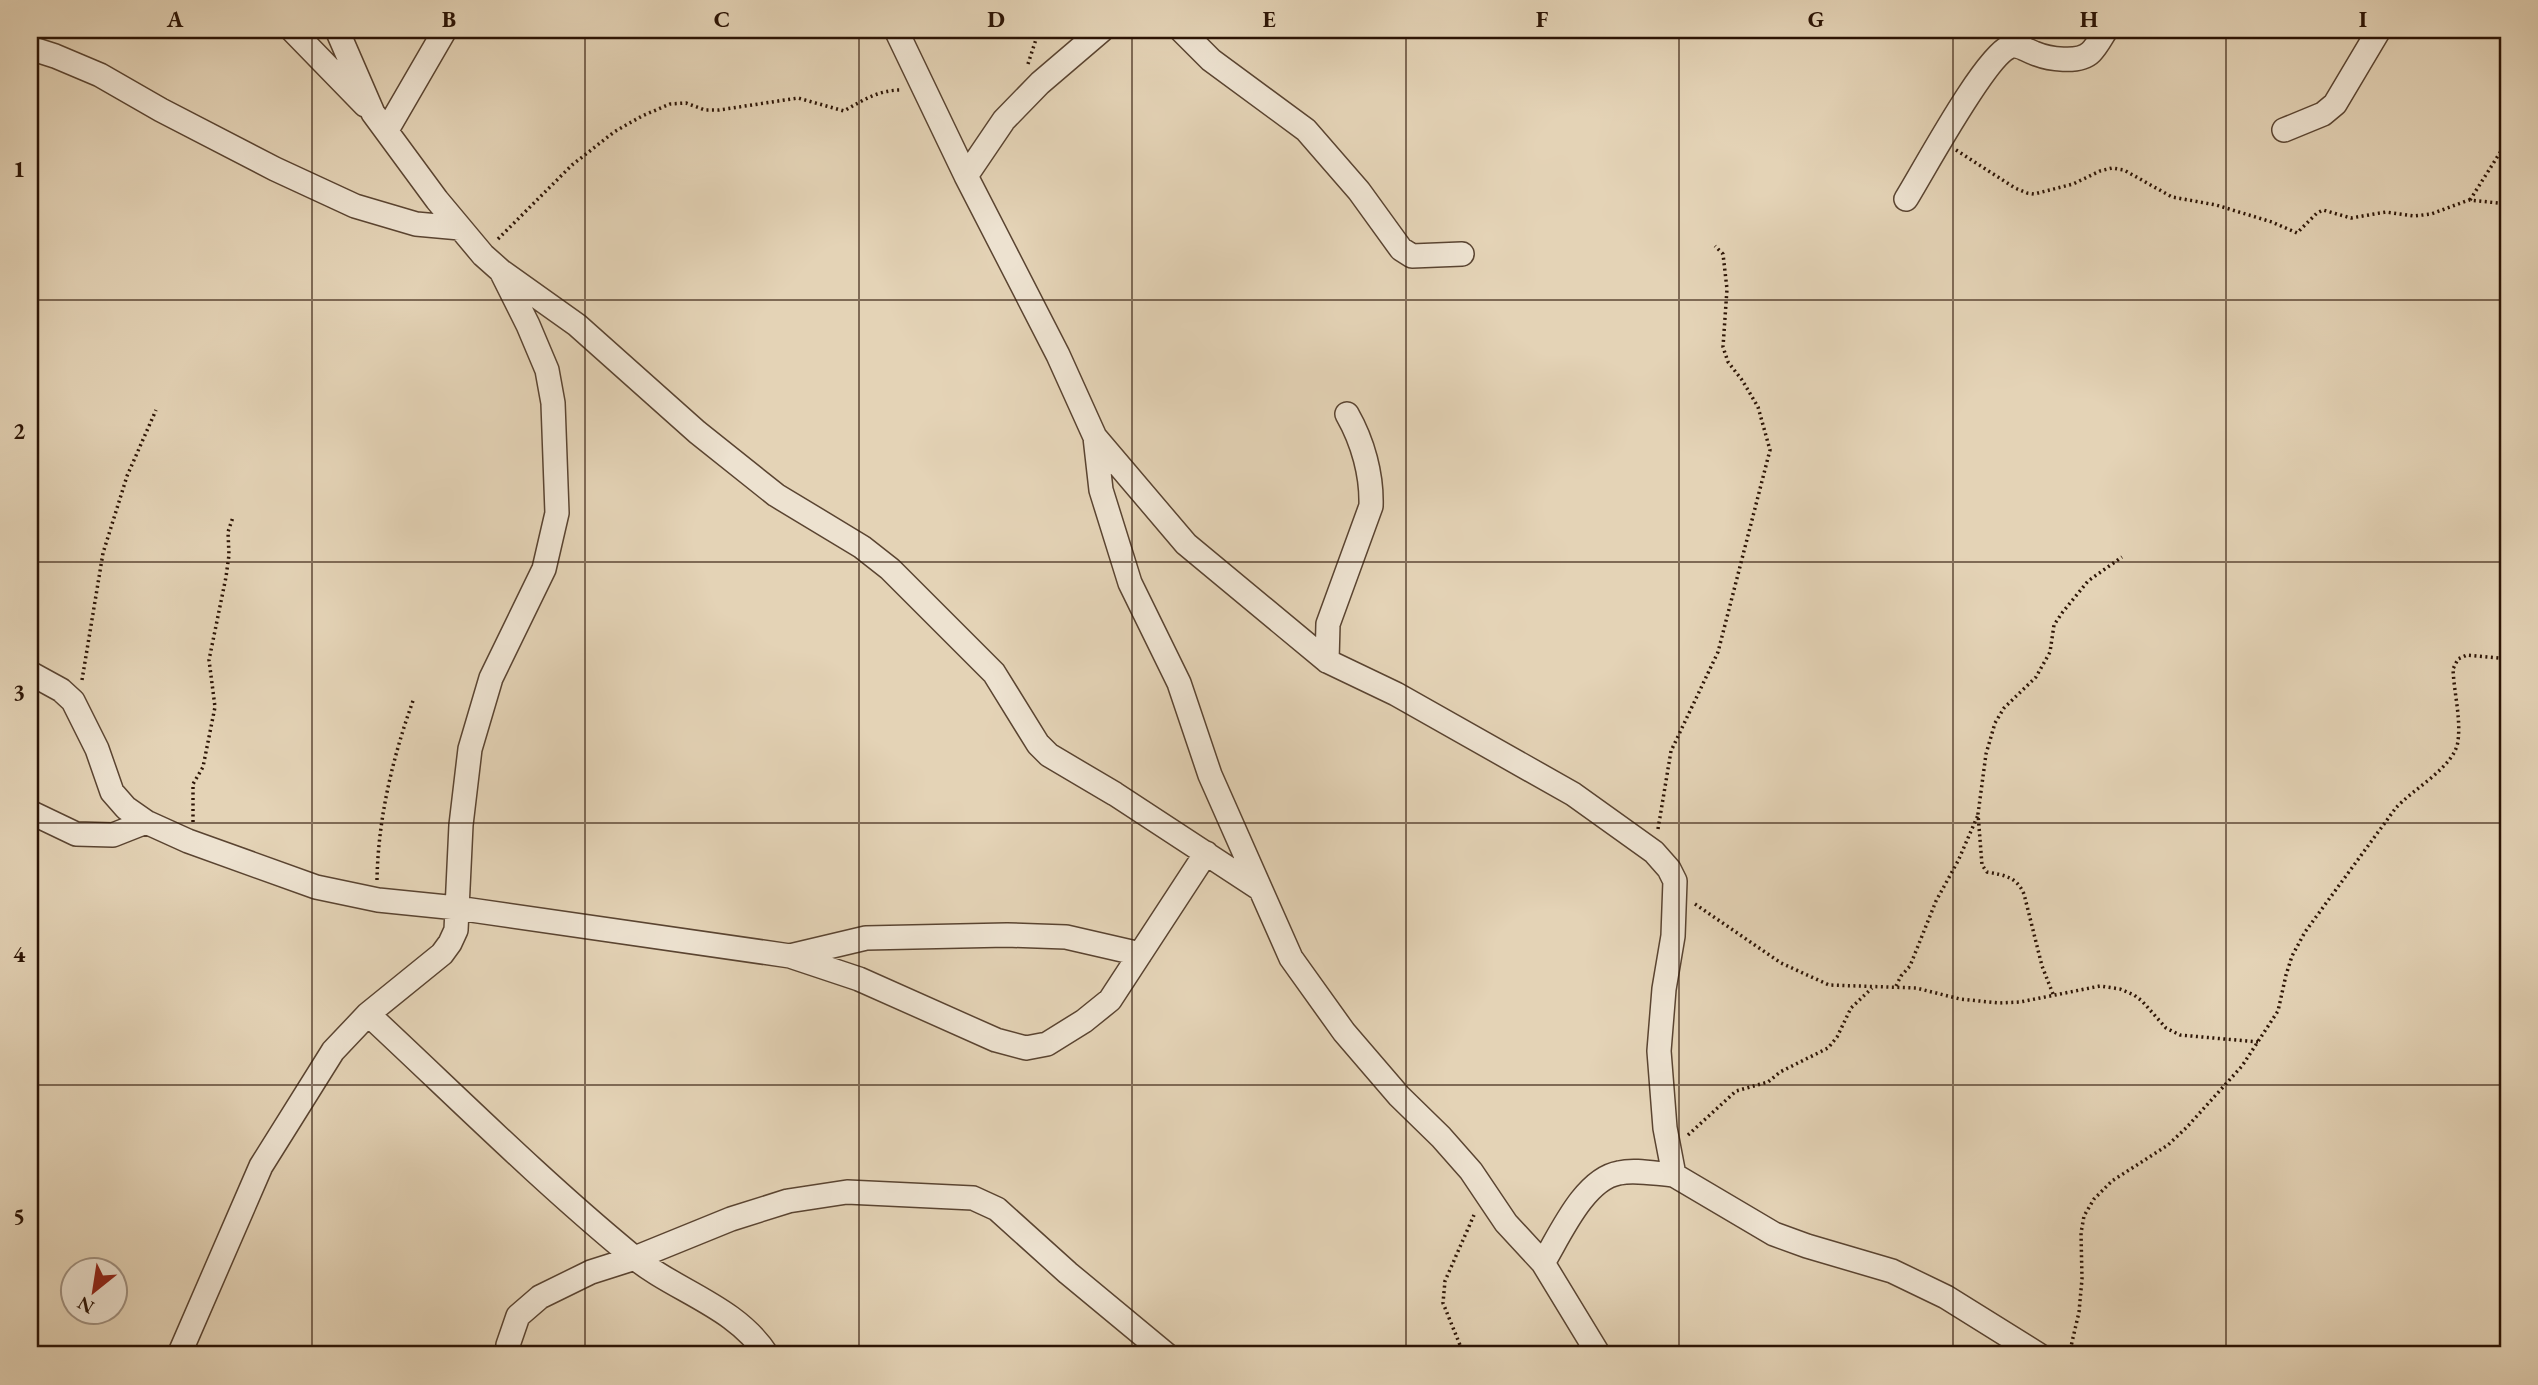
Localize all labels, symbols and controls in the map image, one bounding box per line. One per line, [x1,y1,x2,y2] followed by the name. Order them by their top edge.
[166,4,184,34] text: A
[442,4,456,34] text: B
[714,4,730,34] text: C
[987,4,1005,34] text: D
[1262,4,1276,34] text: E
[1536,4,1549,34] text: F
[1808,4,1824,34] text: G
[2080,4,2098,34] text: H
[2359,4,2367,34] text: I
[13,154,25,184] text: 1
[13,416,25,446] text: 2
[13,677,25,707] text: 3
[13,939,26,969] text: 4
[13,1201,25,1231] text: 5
[60,1256,130,1326] north arrow
[72,1290,99,1320] text: N

